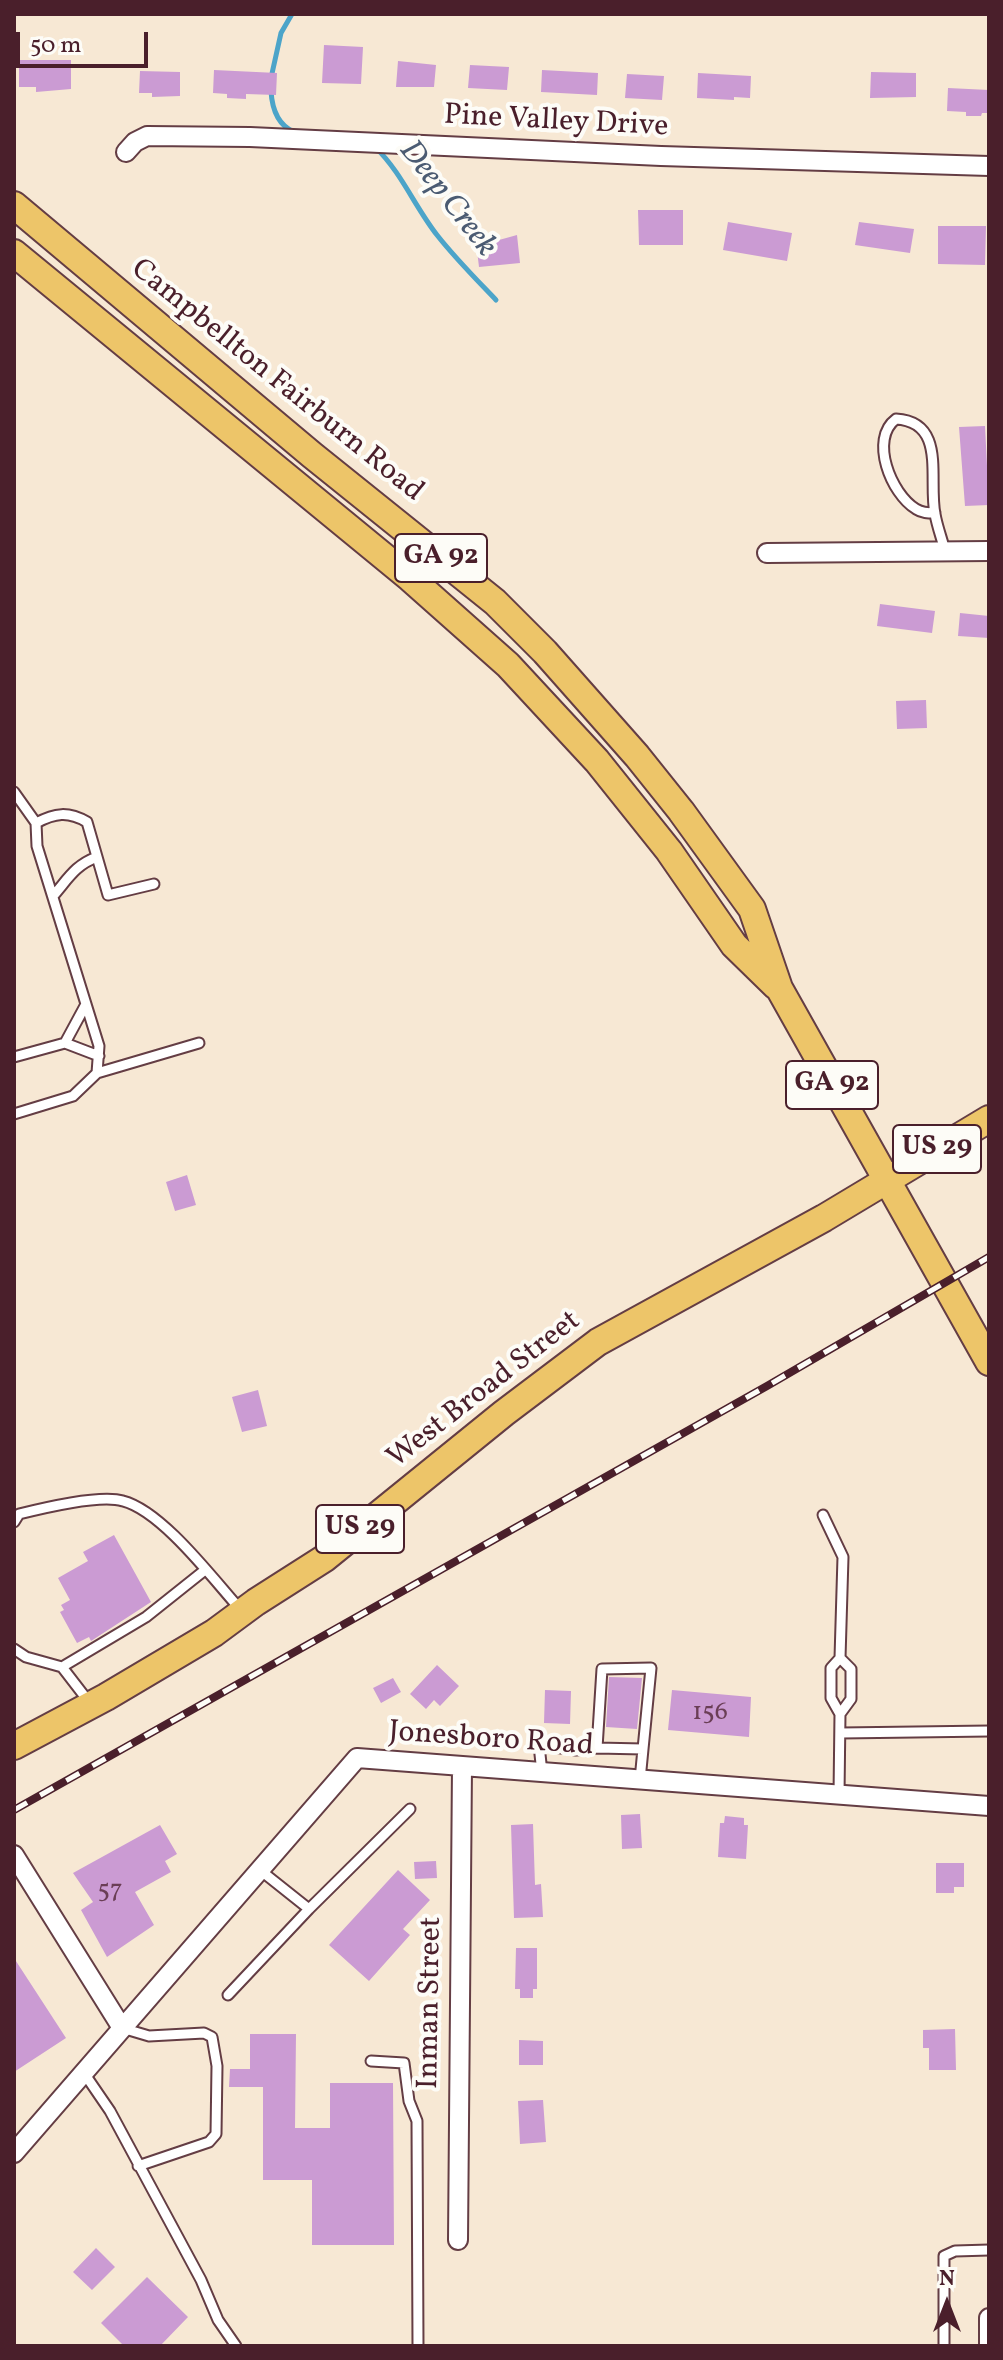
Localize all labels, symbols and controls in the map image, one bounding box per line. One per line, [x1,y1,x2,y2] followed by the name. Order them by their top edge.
[20,16,152,66] scale bar
[30,29,82,63] text: 50 m
[443,99,669,147] street label: Pine Valley Drive
[389,134,503,266] water label: Deep Creek
[122,253,430,511] street label: Campbellton Fairburn Road
[395,534,487,582] road number: GA 92
[786,1061,878,1109] road number: GA 92
[893,1125,981,1173] road number: US 29
[381,1304,589,1478] street label: West Broad Street
[316,1505,404,1553] road number: US 29
[692,1698,728,1730] house number: 156
[387,1716,595,1766] street label: Jonesboro Road
[97,1876,123,1908] house number: 57
[412,1916,452,2090] street label: Inman Street
[907,2264,987,2344] north arrow
[939,2264,955,2295] text: N

